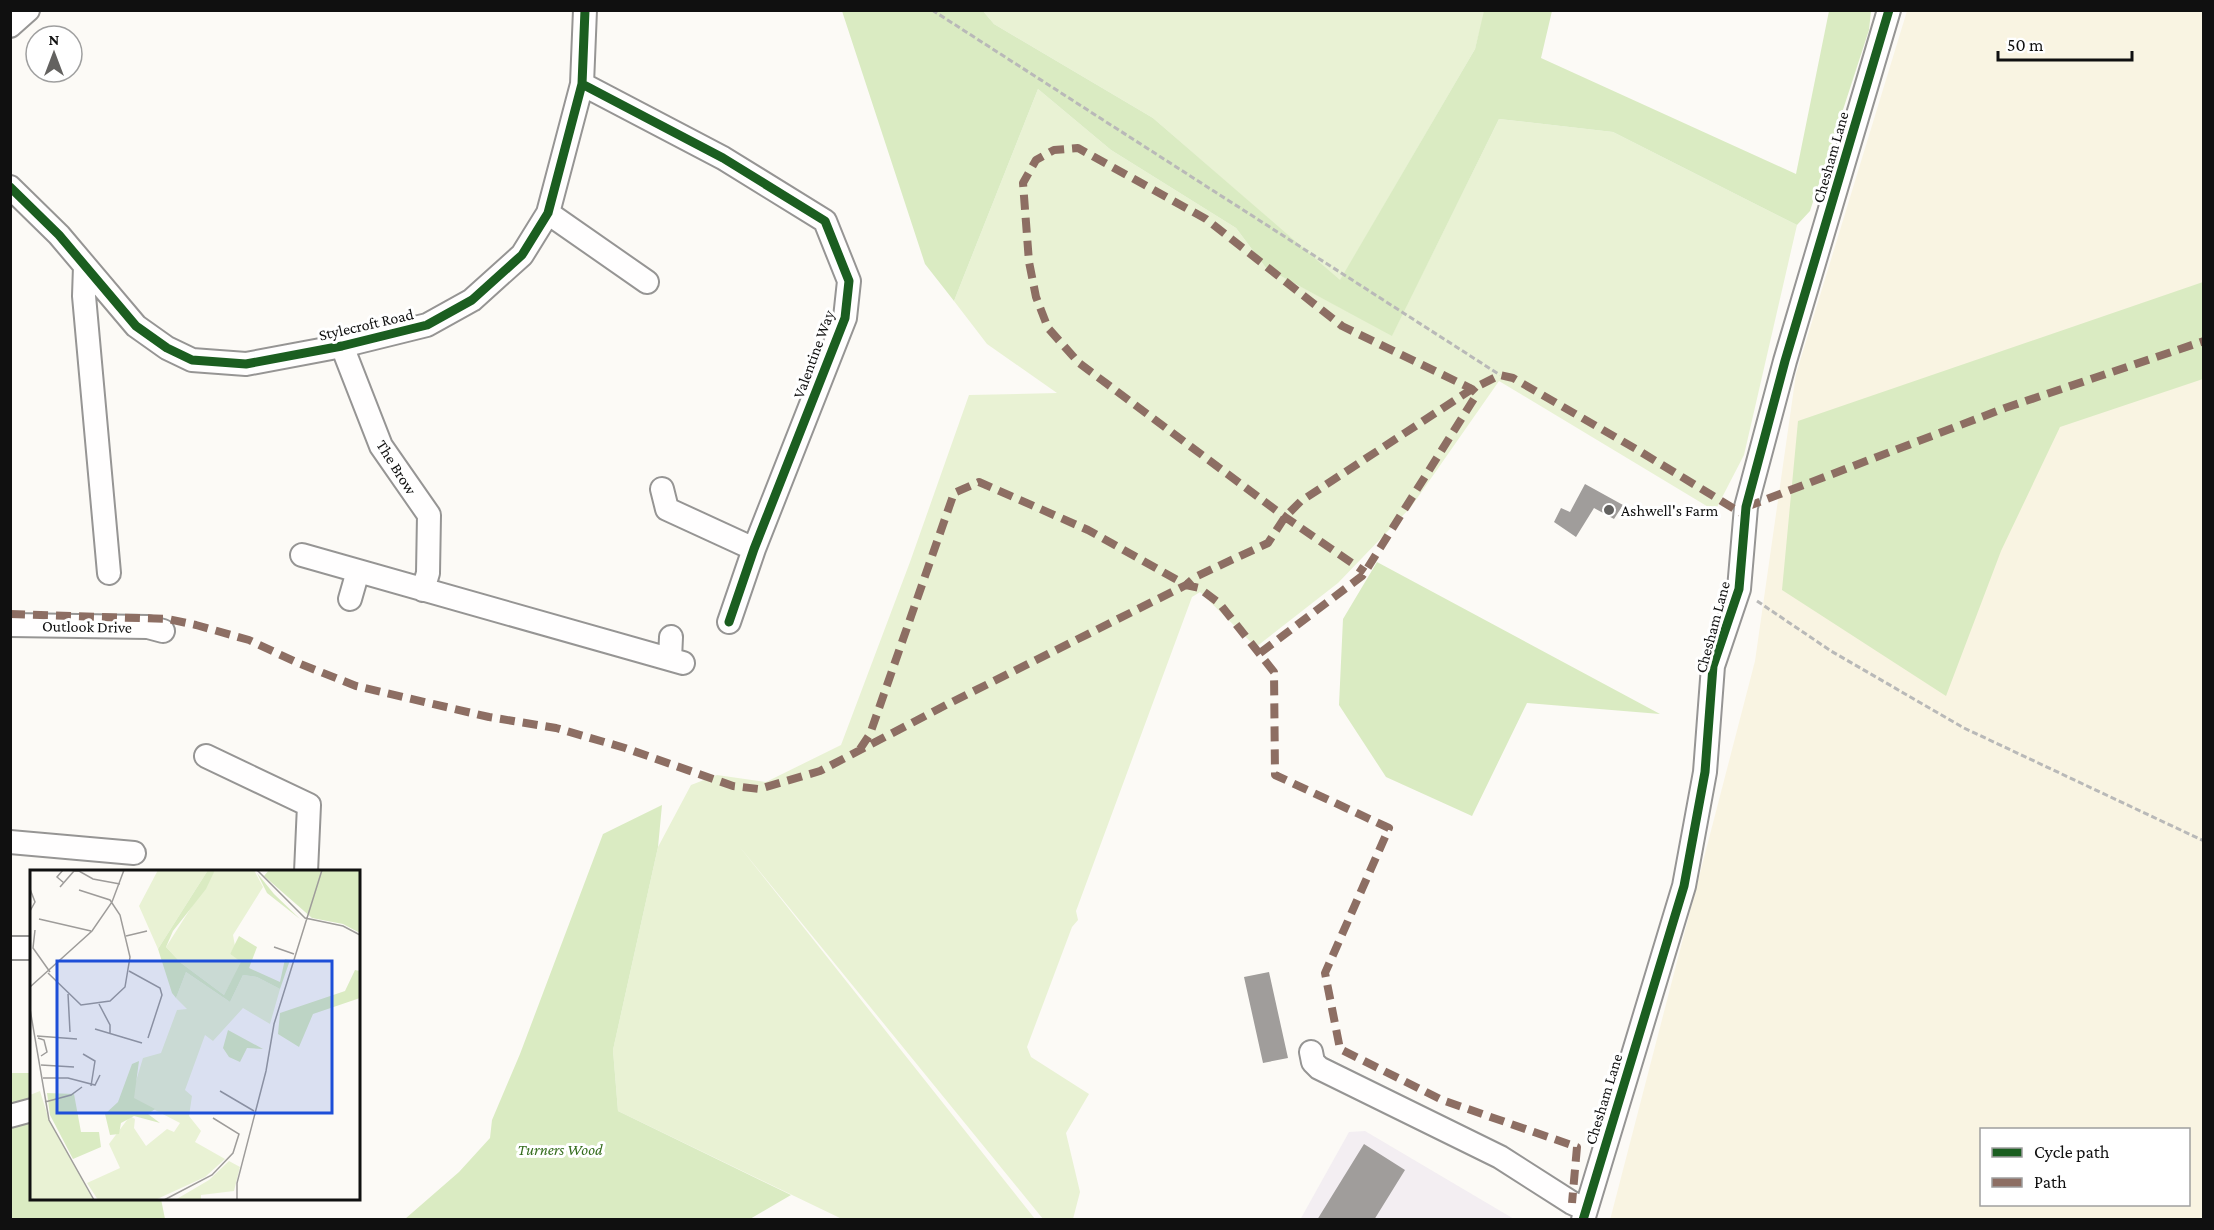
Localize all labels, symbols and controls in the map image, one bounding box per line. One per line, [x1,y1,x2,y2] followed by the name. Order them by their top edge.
[24,24,84,84] north arrow
[1998,24,2132,62] scale bar
[49,31,60,48] text: N
[2007,35,2044,55] text: 50 m
[1809,110,1852,205] street label: Chesham Lane
[317,305,416,345] street label: Stylecroft Road
[790,307,838,401] street label: Valentine Way
[373,437,420,498] street label: The Brow
[1621,502,1719,519] place label: Ashwell's Farm
[1602,503,1616,517] marker: Ashwell's Farm
[1692,579,1733,675] street label: Chesham Lane
[42,617,132,636] street label: Outlook Drive
[30,870,360,1200] inset map
[1582,1052,1625,1147] street label: Chesham Lane
[1980,1128,2190,1206] legend
[518,1141,603,1158] park label: Turners Wood
[2034,1142,2110,1162] text: Cycle path
[2034,1172,2067,1192] text: Path

